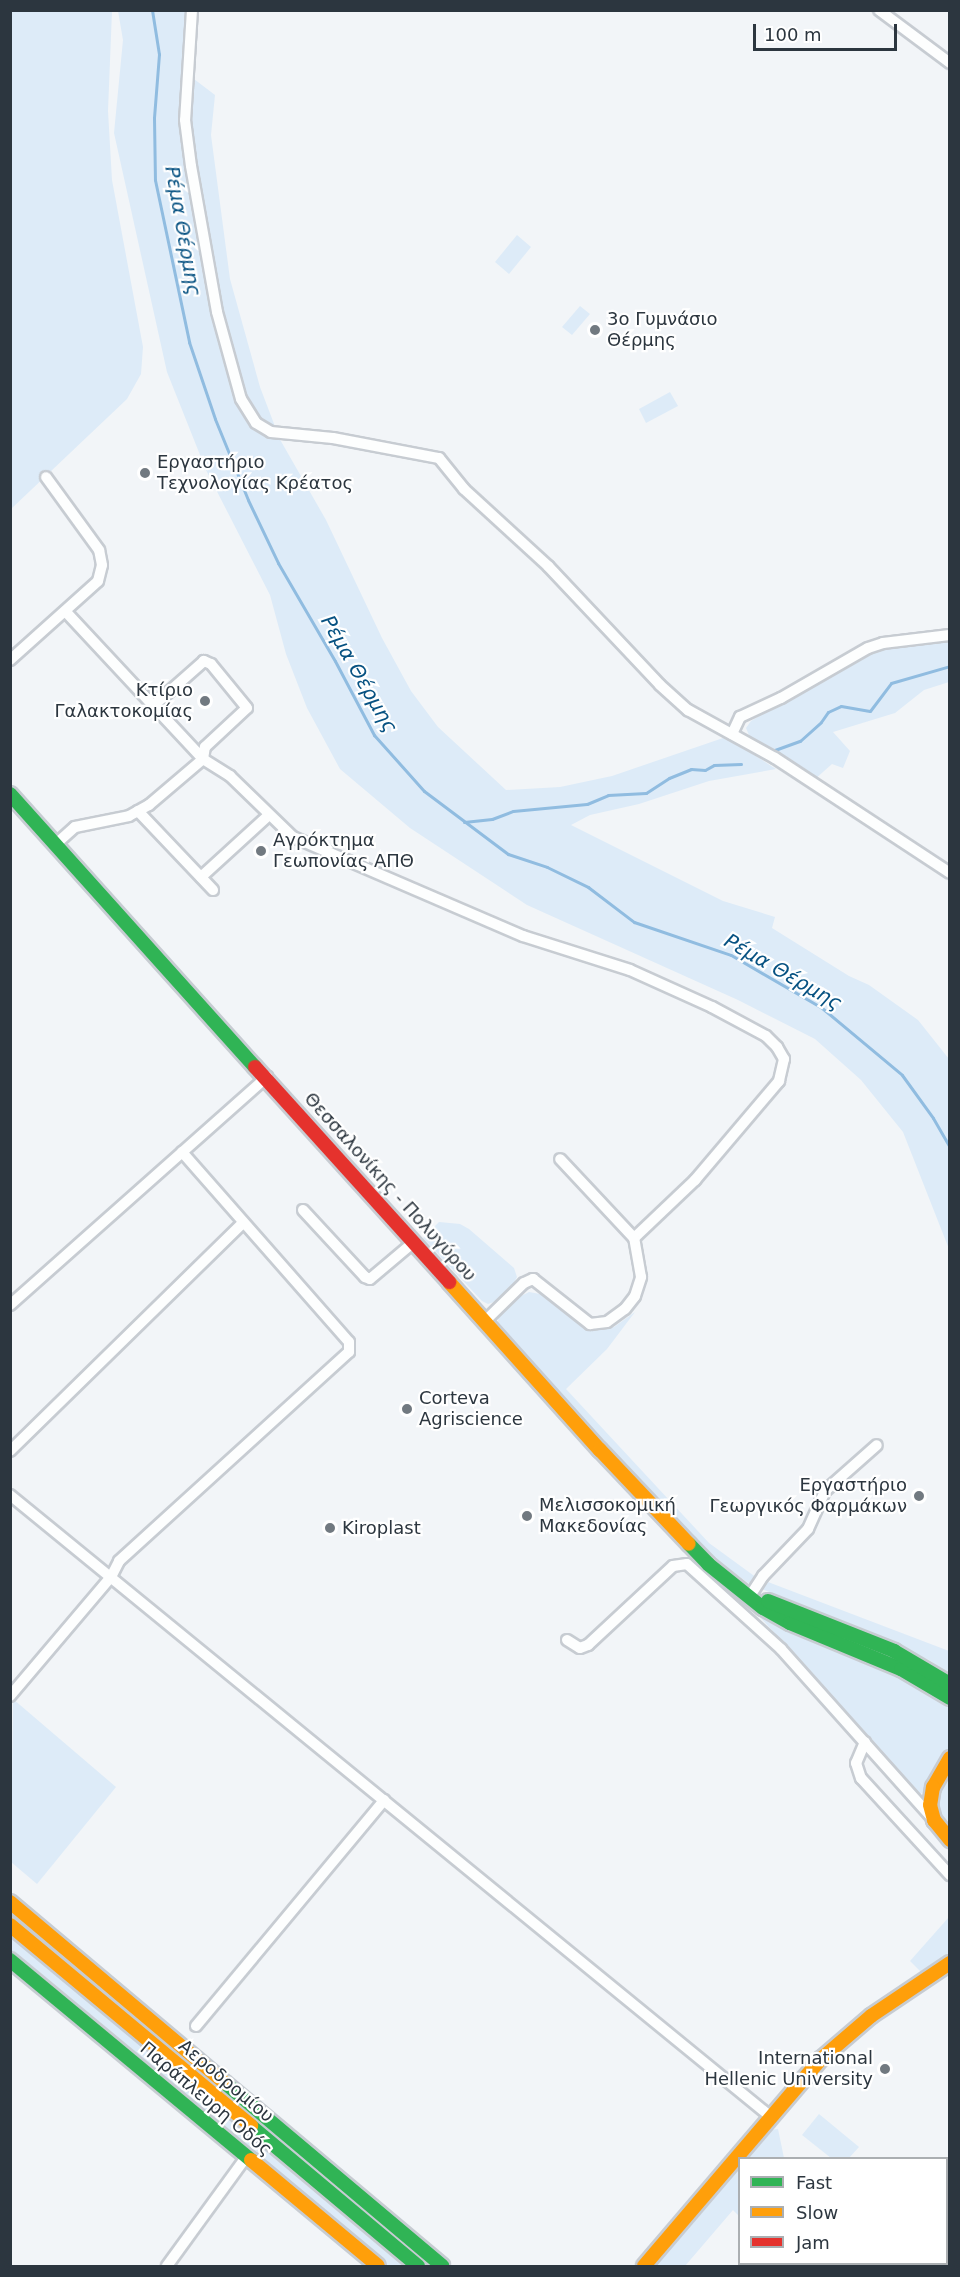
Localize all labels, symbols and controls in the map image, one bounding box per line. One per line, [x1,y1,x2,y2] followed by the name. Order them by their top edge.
[756,12,900,50] scale bar
[764,24,822,45] text: 100 m
[160,164,206,298] water label: Ρέμα Θέρμης
[607,309,718,352] place label: 3ο Γυμνάσιο Θέρμης
[588,323,602,337] marker: 3ο Γυμνάσιο Θέρμης
[157,452,353,494] place label: Εργαστήριο Τεχνολογίας Κρέατος
[138,466,152,480] marker: Εργαστήριο Τεχνολογίας Κρέατος
[316,611,402,737] water label: Ρέμα Θέρμης
[55,680,193,722] place label: Κτίριο Γαλακτοκομίας
[198,694,212,708] marker: Κτίριο Γαλακτοκομίας
[273,830,414,872] place label: Αγρόκτημα Γεωπονίας ΑΠΘ
[254,844,268,858] marker: Αγρόκτημα Γεωπονίας ΑΠΘ
[720,929,846,1015] water label: Ρέμα Θέρμης
[300,1088,480,1286] street label: Θεσσαλονίκης - Πολυγύρου
[419,1388,523,1430] place label: Corteva Agriscience
[400,1402,414,1416] marker: Corteva Agriscience
[710,1475,907,1518] place label: Εργαστήριο Γεωργικός Φαρμάκων
[912,1489,926,1503] marker: Εργαστήριο Γεωργικός Φαρμάκων
[539,1495,676,1538] place label: Μελισσοκομική Μακεδονίας
[520,1509,534,1523] marker: Μελισσοκομική Μακεδονίας
[342,1517,421,1539] place label: Kiroplast
[323,1521,337,1535] marker: Kiroplast
[174,2035,278,2127] street label: Αεροδρομίου
[136,2037,276,2161] street label: Παράπλευρη Οδός
[704,2048,873,2090] place label: International Hellenic University
[878,2062,892,2076] marker: International Hellenic University
[738,2157,948,2265] legend
[796,2172,832,2193] text: Fast
[796,2202,838,2223] text: Slow
[796,2232,830,2253] text: Jam

